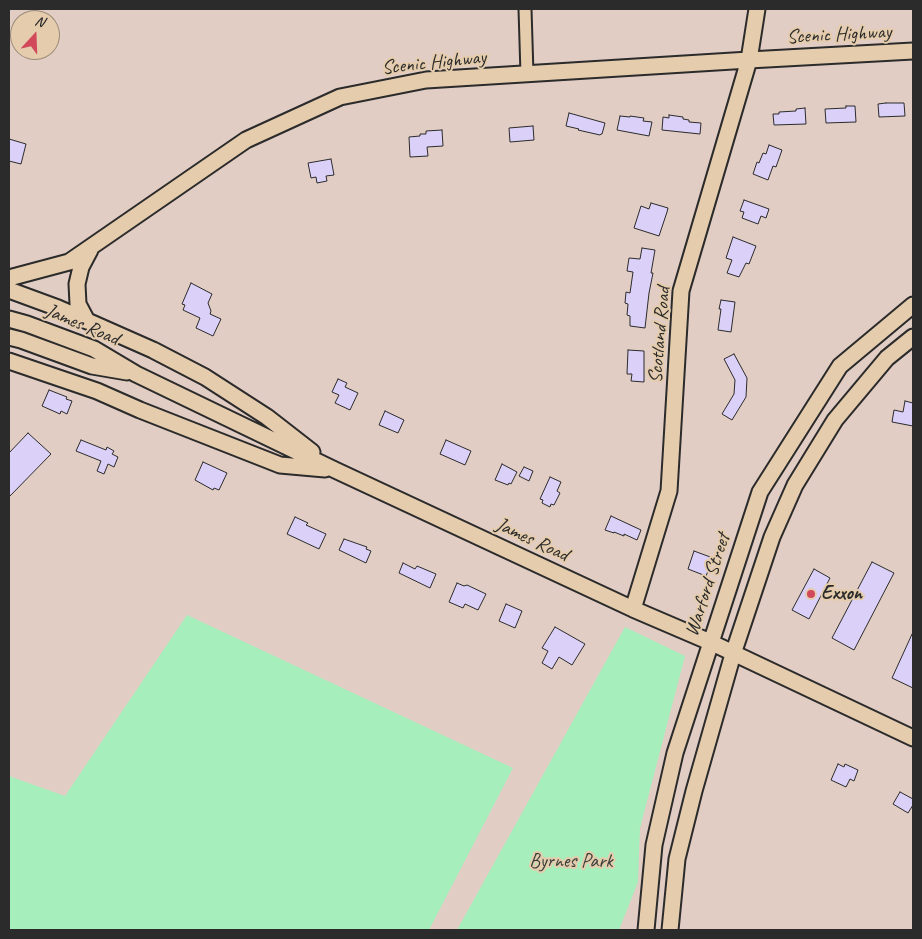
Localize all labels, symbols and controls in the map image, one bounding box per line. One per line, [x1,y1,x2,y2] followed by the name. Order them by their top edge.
[10,10,60,60] north arrow
[33,12,47,31] text: N
[786,20,892,50] street label: Scenic Highway
[381,46,487,80] street label: Scenic Highway
[644,286,676,384] street label: Scotland Road
[42,299,122,351] street label: James Road
[492,513,572,567] street label: James Road
[680,531,736,639] street label: Warford Street
[821,582,862,606] place label: Exxon
[805,588,817,600] marker: Exxon
[529,850,613,874] park label: Byrnes Park

